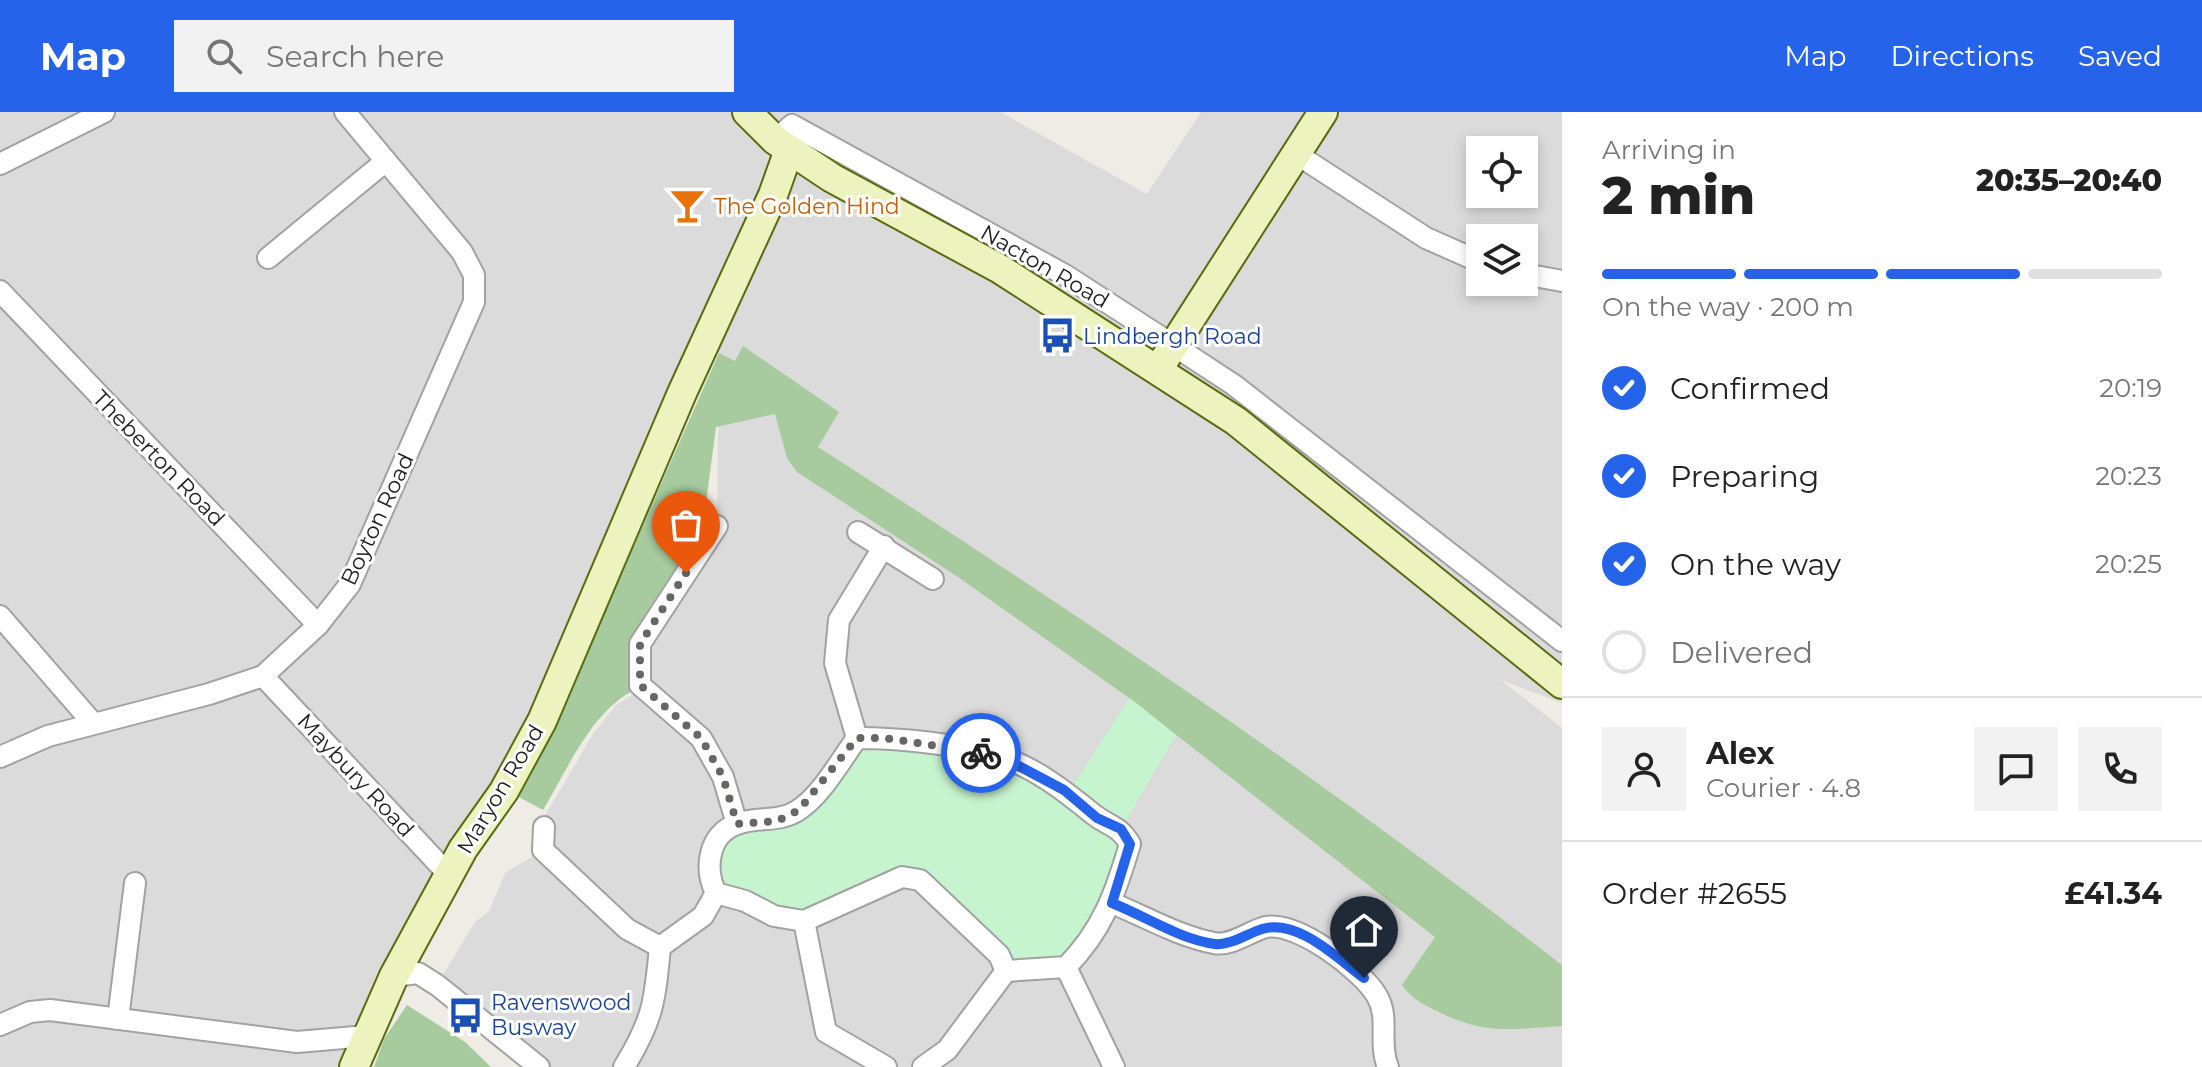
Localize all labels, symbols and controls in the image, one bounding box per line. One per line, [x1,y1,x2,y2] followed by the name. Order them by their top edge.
[174,20,734,92] search box
[40,33,126,80] text: Map
[202,34,246,78] icon: search
[266,38,444,75] text: Search here
[1784,39,1846,73] text: Map
[1890,39,2034,73] text: Directions
[2078,39,2162,73] text: Saved
[1602,134,1736,166] text: Arriving in
[1466,136,1538,296] map controls
[1466,136,1538,208] button: locate
[1976,162,2162,199] text: 20:35–20:40
[1602,164,1755,227] text: 2 min
[669,187,707,225] bar icon: The Golden Hind
[714,193,900,220] place label: The Golden Hind
[976,219,1114,314] street label: Nacton Road
[1466,224,1538,296] button: layers
[1602,291,1854,323] text: On the way · 200 m
[1038,317,1076,355] bus stop icon: Lindbergh Road
[1083,323,1262,350] place label: Lindbergh Road
[1602,366,1646,410] icon: check
[1670,370,1830,407] text: Confirmed
[2099,372,2162,404] text: 20:19
[87,385,230,532] street label: Theberton Road
[335,449,420,590] street label: Boyton Road
[1602,454,1646,498] icon: check
[1670,458,1819,495] text: Preparing
[2095,460,2162,492] text: 20:23
[652,491,720,573] pin
[664,503,708,547] icon: bag
[1602,542,1646,586] icon: check
[1670,546,1841,583] text: On the way
[2095,548,2162,580] text: 20:25
[1670,634,1813,671] text: Delivered
[292,708,420,843] street label: Maybury Road
[941,713,1021,793] courier
[451,720,550,859] street label: Maryon Road
[1602,727,1686,811] button: person
[1974,727,2058,811] button: chat
[2078,727,2162,811] button: phone
[959,731,1003,775] icon: bike
[1706,735,1774,772] text: Alex
[1706,772,1861,804] text: Courier · 4.8
[1602,875,1787,912] text: Order #2655
[2064,875,2162,912] text: £41.34
[1330,896,1398,978] pin
[1342,908,1386,952] icon: home
[491,989,631,1041] place label: Ravenswood Busway
[446,996,484,1034] bus stop icon: Ravenswood Busway

